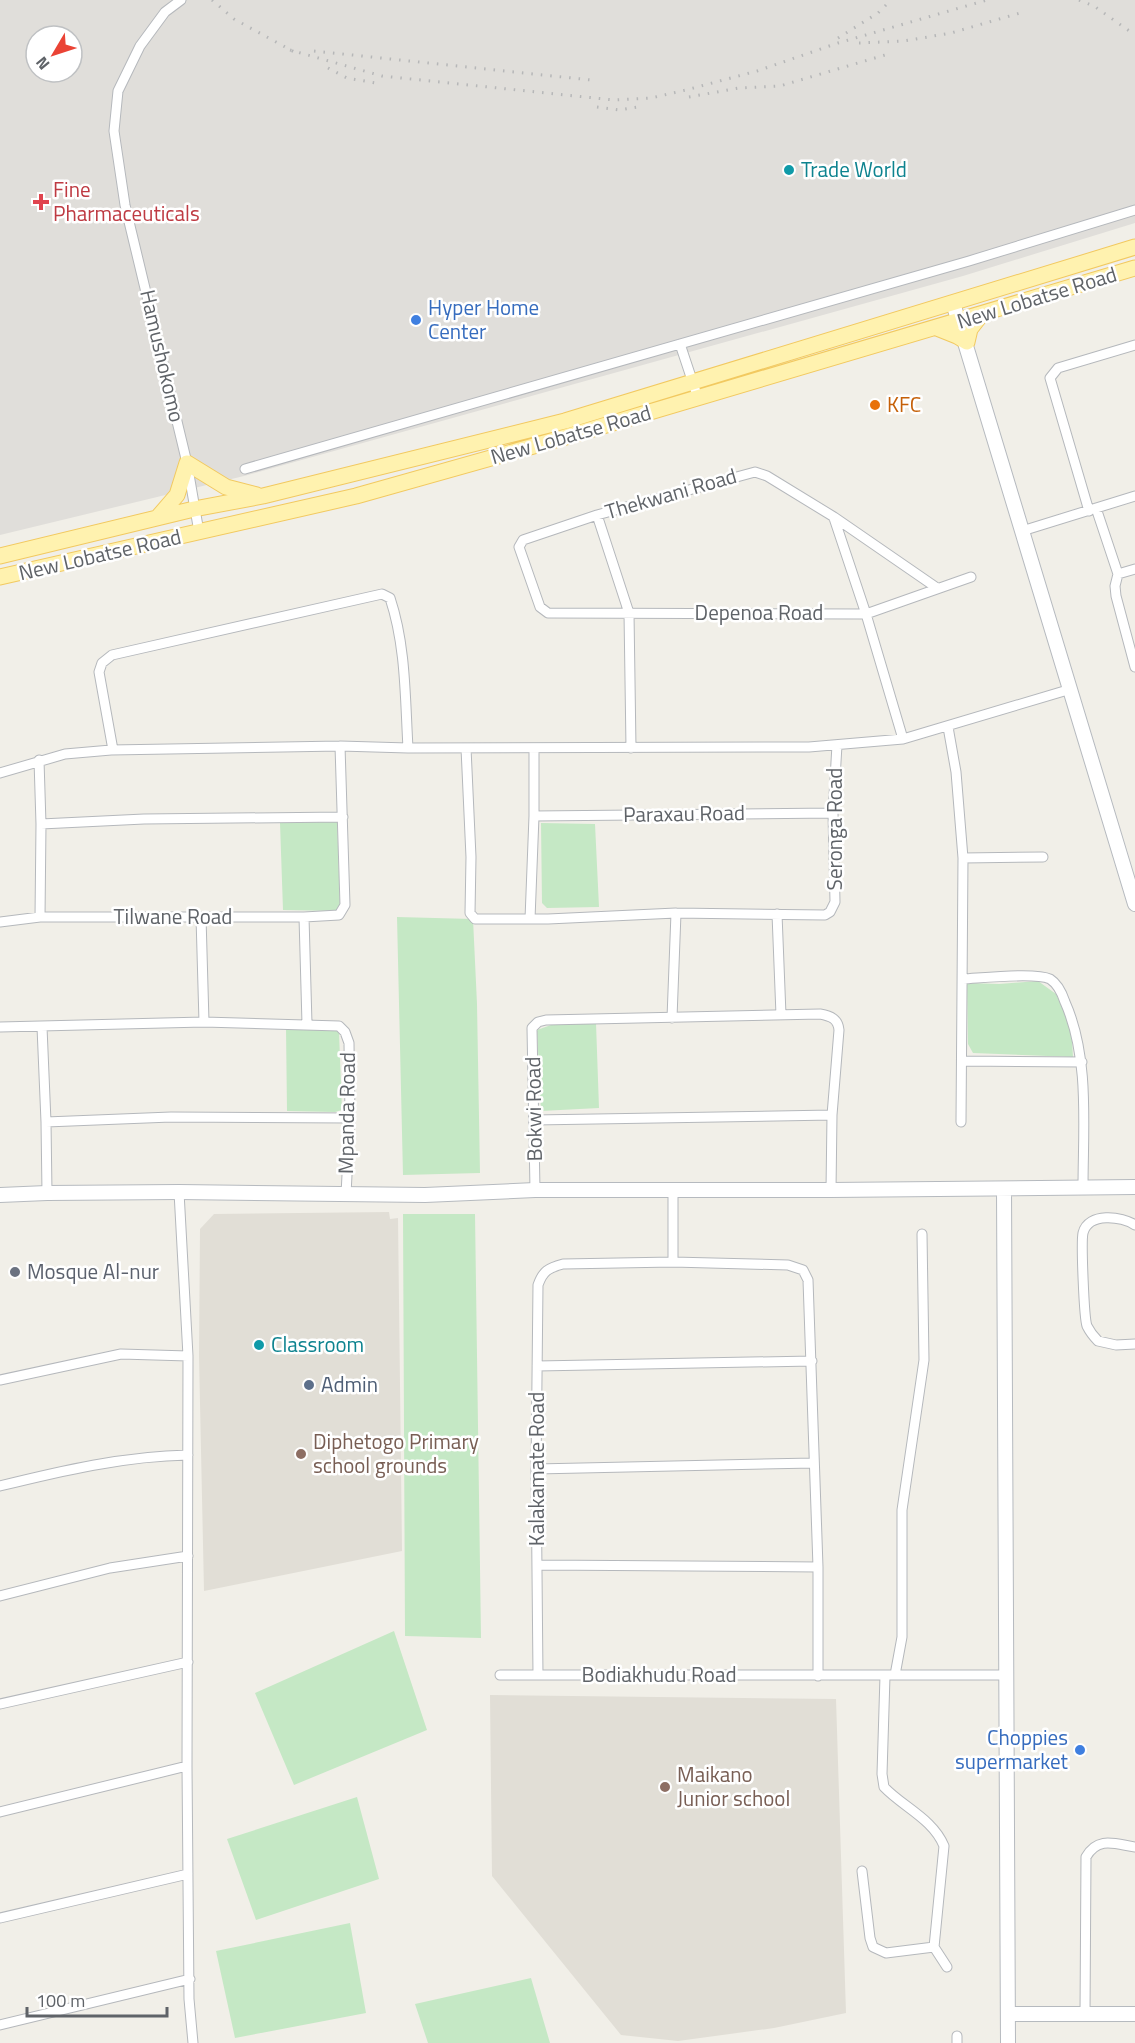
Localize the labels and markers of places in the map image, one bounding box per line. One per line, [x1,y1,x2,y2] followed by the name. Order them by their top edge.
[801,153,907,185] place label: Trade World
[782,163,796,177] marker: Trade World
[53,173,200,229] place label: Fine Pharmaceuticals
[34,195,48,209] marker: Fine Pharmaceuticals
[428,291,539,347] place label: Hyper Home Center
[409,313,423,327] marker: Hyper Home Center
[887,388,921,420] place label: KFC
[868,398,882,412] marker: KFC
[27,1255,159,1287] place label: Mosque Al-nur
[8,1265,22,1279] marker: Mosque Al-nur
[271,1328,364,1360] place label: Classroom
[252,1338,266,1352] marker: Classroom
[321,1368,378,1400] place label: Admin
[302,1378,316,1392] marker: Admin
[313,1425,479,1481] place label: Diphetogo Primary school grounds
[294,1447,308,1461] marker: Diphetogo Primary school grounds
[955,1721,1069,1777] place label: Choppies supermarket
[1073,1743,1087,1757] marker: Choppies supermarket
[677,1758,790,1814] place label: Maikano Junior school
[658,1780,672,1794] marker: Maikano Junior school

